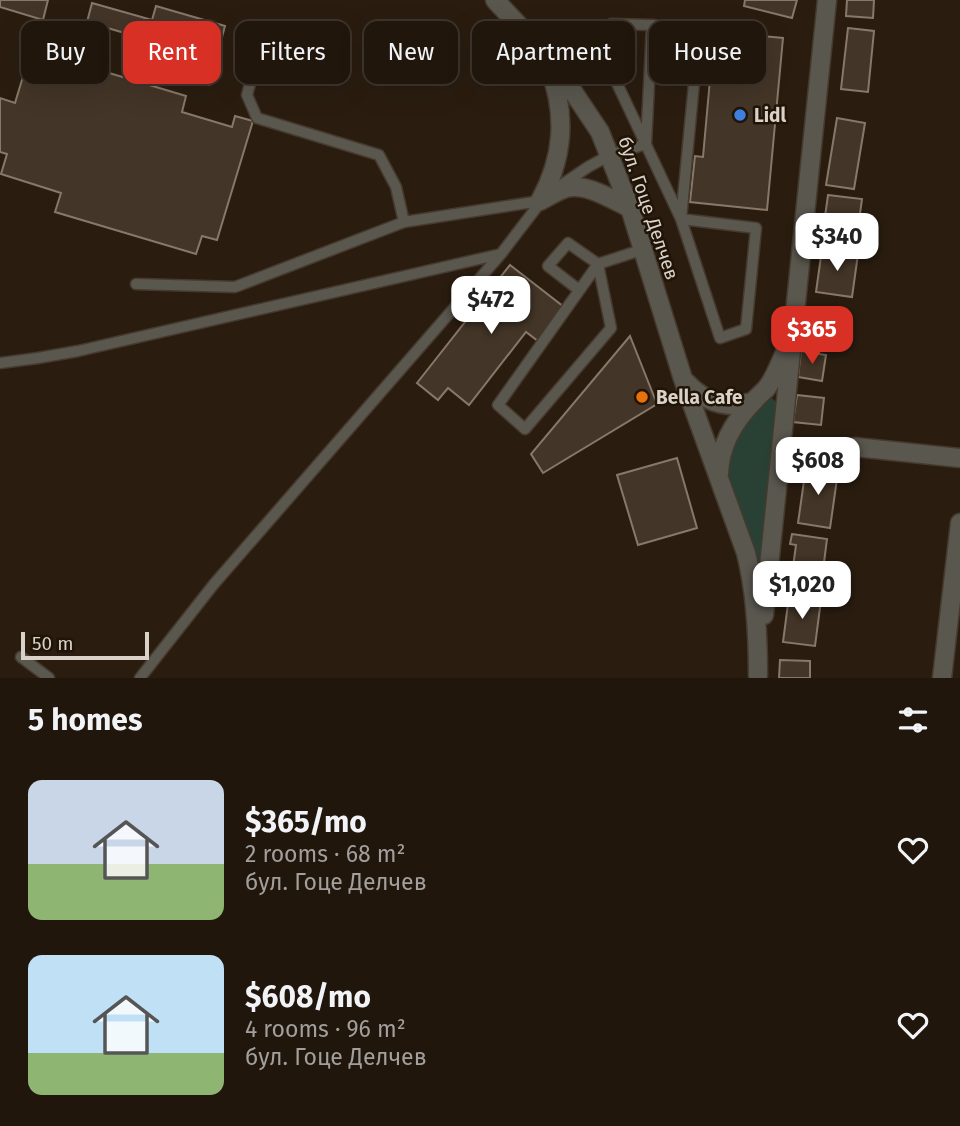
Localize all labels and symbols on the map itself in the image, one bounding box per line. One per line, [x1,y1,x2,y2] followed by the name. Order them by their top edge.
[754,104,787,127] place label: Lidl
[732,107,748,123] marker: Lidl
[613,133,684,283] street label: бул. Гоце Делчев
[796,214,878,273] pin: $340
[450,276,532,336] pin: $472
[771,306,853,366] pin: $365
[656,386,743,409] place label: Bella Cafe
[634,389,650,405] marker: Bella Cafe
[777,438,859,497] pin: $608
[745,562,859,621] pin: $1,020
[21,629,149,661] scale bar

